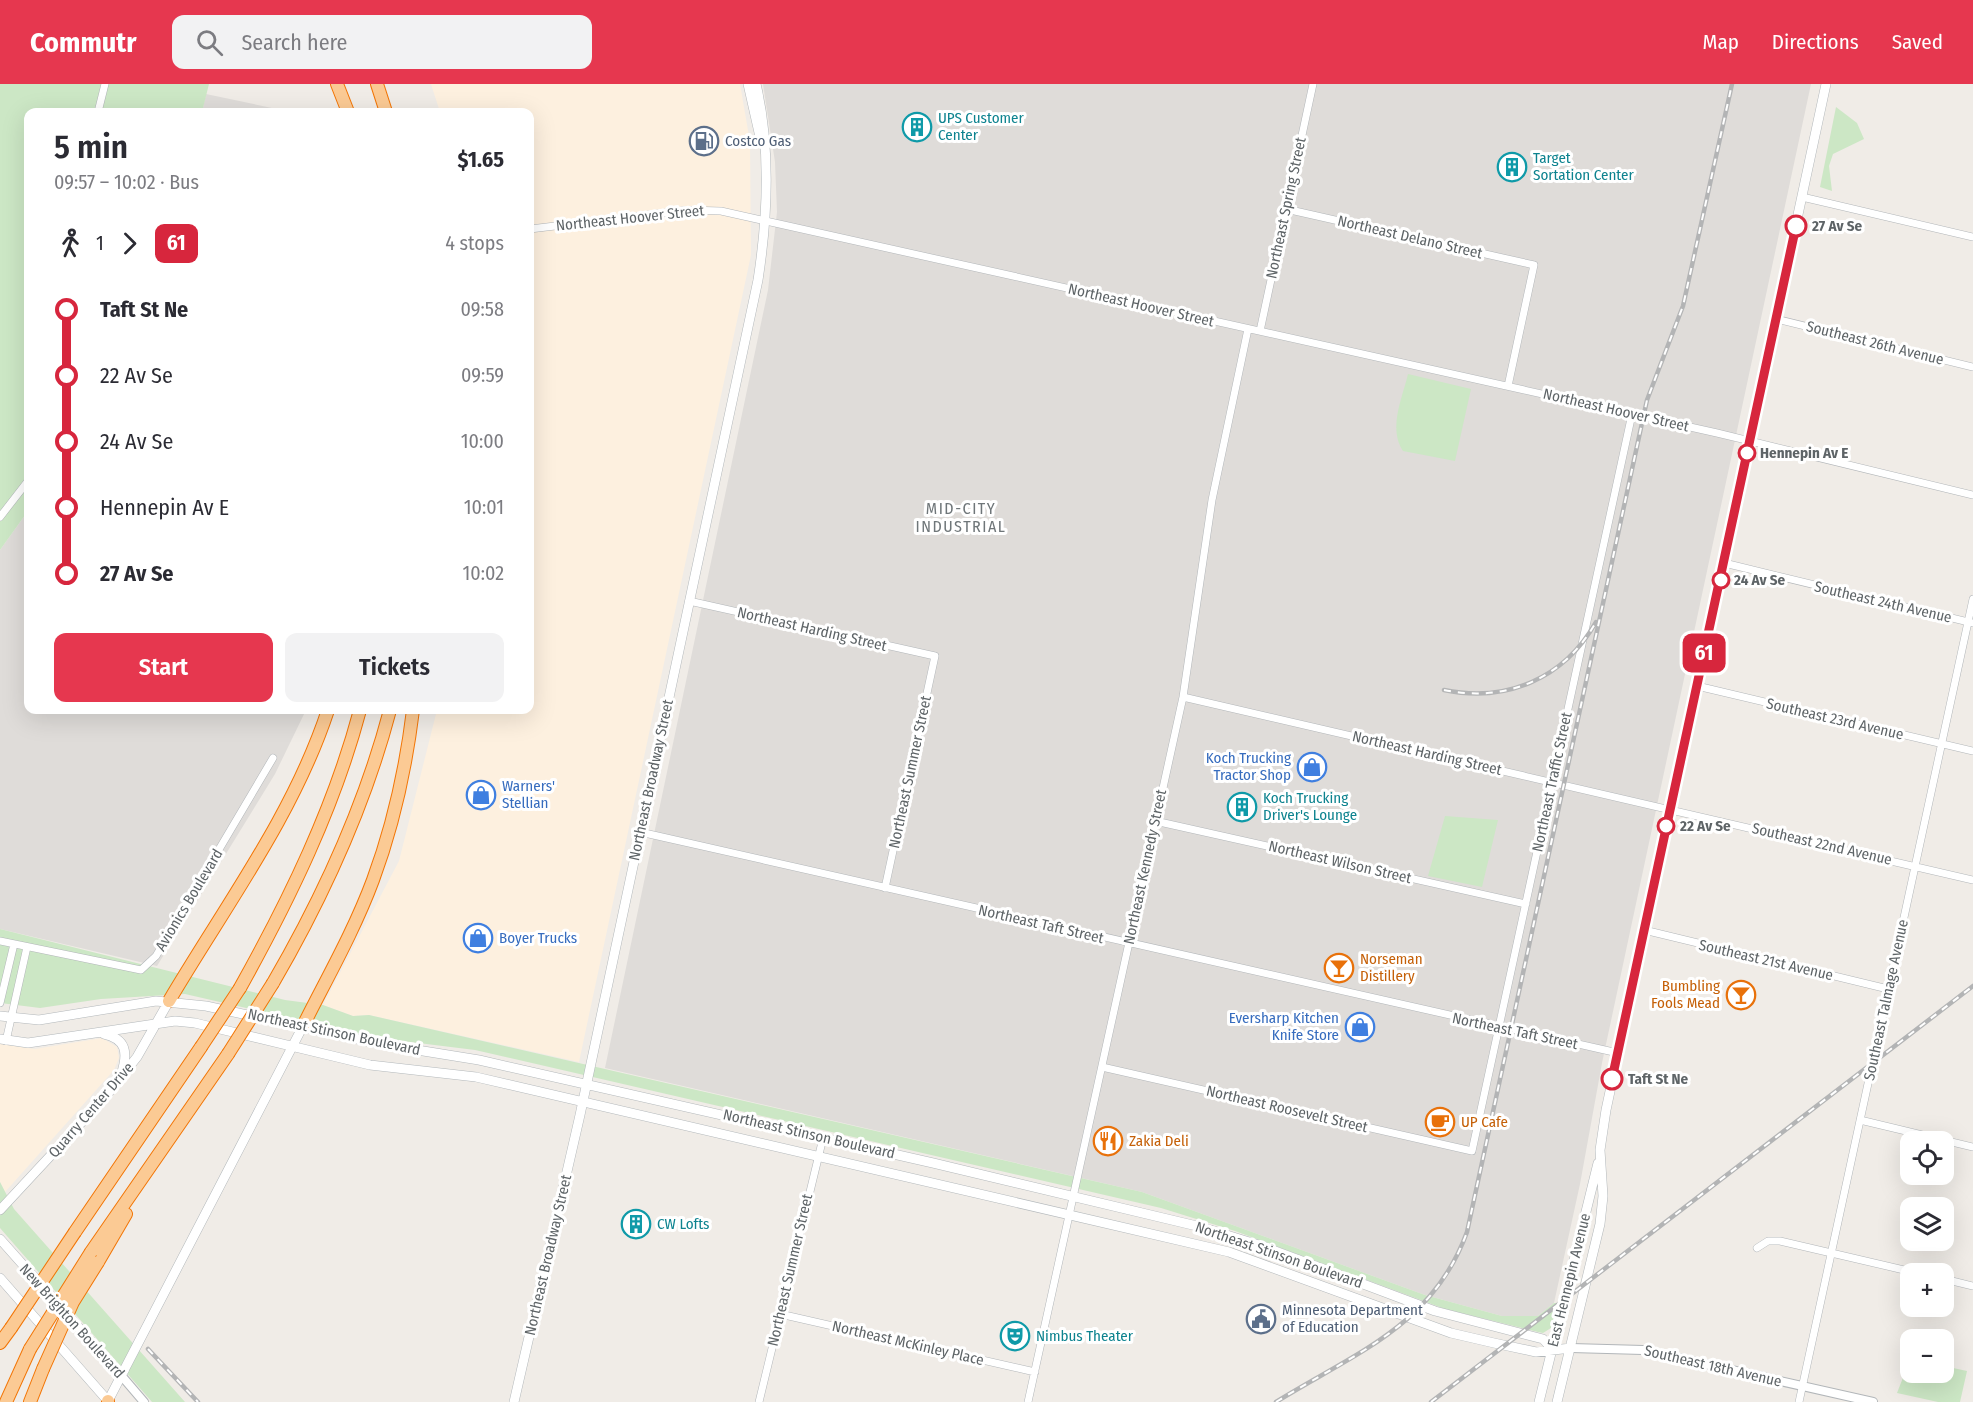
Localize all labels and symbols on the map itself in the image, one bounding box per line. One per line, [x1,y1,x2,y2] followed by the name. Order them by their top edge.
[938,109,1024,144] place label: UPS Customer Center
[901,111,933,143] building icon: UPS Customer Center
[688,125,720,157] fuel station icon: Costco Gas
[725,132,791,150] place label: Costco Gas
[1262,136,1310,280] street label: Northeast Spring Street
[1533,149,1634,184] place label: Target Sortation Center
[1496,151,1528,183] building icon: Target Sortation Center
[555,201,705,235] street label: Northeast Hoover Street
[1336,212,1484,262] street label: Northeast Delano Street
[1785,215,1807,237] marker: 27 Av Se
[1811,217,1862,235] place label: 27 Av Se
[1066,279,1216,331] street label: Northeast Hoover Street
[1805,317,1945,369] street label: Southeast 26th Avenue
[1541,384,1691,436] street label: Northeast Hoover Street
[1738,444,1756,462] marker: Hennepin Av E
[1760,444,1848,462] place label: Hennepin Av E
[916,499,1006,536] district label: MID-CITY INDUSTRIAL
[1712,571,1730,589] marker: 24 Av Se
[1733,571,1786,589] place label: 24 Av Se
[1813,577,1953,627] street label: Southeast 24th Avenue
[736,603,889,655] street label: Northeast Harding Street
[1677,634,1731,672] line badge: 61
[885,694,935,850] street label: Northeast Summer Street
[1765,694,1905,744] street label: Southeast 23rd Avenue
[625,698,677,862] street label: Northeast Broadway Street
[1528,710,1576,853] street label: Northeast Traffic Street
[1351,727,1504,779] street label: Northeast Harding Street
[1206,749,1291,784] place label: Koch Trucking Tractor Shop
[1296,751,1328,783] shop icon: Koch Trucking Tractor Shop
[502,777,555,812] place label: Warners' Stellian
[465,779,497,811] shop icon: Warners' Stellian
[1120,788,1170,946] street label: Northeast Kennedy Street
[1263,789,1357,824] place label: Koch Trucking Driver's Lounge
[1226,791,1258,823] building icon: Koch Trucking Driver's Lounge
[1657,817,1675,835] marker: 22 Av Se
[1679,817,1731,835] place label: 22 Av Se
[1750,819,1894,869] street label: Southeast 22nd Avenue
[1267,837,1413,887] street label: Northeast Wilson Street
[151,846,227,954] street label: Avionics Boulevard
[977,901,1105,947] street label: Northeast Taft Street
[1860,918,1912,1082] street label: Southeast Talmage Avenue
[462,922,494,954] shop icon: Boyer Trucks
[499,929,577,947] place label: Boyer Trucks
[1697,936,1835,984] street label: Southeast 21st Avenue
[1360,950,1423,985] place label: Norseman Distillery
[1323,952,1355,984] bar icon: Norseman Distillery
[1651,977,1720,1012] place label: Bumbling Fools Mead
[1725,979,1757,1011] bar icon: Bumbling Fools Mead
[246,1005,422,1059] street label: Northeast Stinson Boulevard
[1229,1009,1339,1044] place label: Eversharp Kitchen Knife Store
[1451,1009,1579,1053] street label: Northeast Taft Street
[1344,1011,1376,1043] shop icon: Eversharp Kitchen Knife Store
[45,1059,137,1161] street label: Quarry Center Drive
[1601,1068,1623,1090] marker: Taft St Ne
[1628,1070,1689,1088] place label: Taft St Ne
[1204,1082,1370,1136] street label: Northeast Roosevelt Street
[721,1105,897,1163] street label: Northeast Stinson Boulevard
[1424,1106,1456,1138] cafe icon: UP Cafe
[1461,1113,1508,1131] place label: UP Cafe
[1092,1125,1124,1157] restaurant icon: Zakia Deli
[1129,1132,1189,1150] place label: Zakia Deli
[521,1173,575,1337] street label: Northeast Broadway Street
[764,1192,816,1348] street label: Northeast Summer Street
[620,1208,652,1240] building icon: CW Lofts
[1544,1211,1594,1349] street label: East Hennepin Avenue
[657,1215,710,1233] place label: CW Lofts
[1193,1218,1365,1292] street label: Northeast Stinson Boulevard
[16,1260,128,1382] street label: New Brighton Boulevard
[1282,1301,1423,1336] place label: Minnesota Department of Education
[1245,1303,1277,1335] public building icon: Minnesota Department of Education
[830,1317,986,1369] street label: Northeast McKinley Place
[999,1320,1031,1352] theatre icon: Nimbus Theater
[1036,1327,1134,1345] place label: Nimbus Theater
[1643,1341,1783,1391] street label: Southeast 18th Avenue

